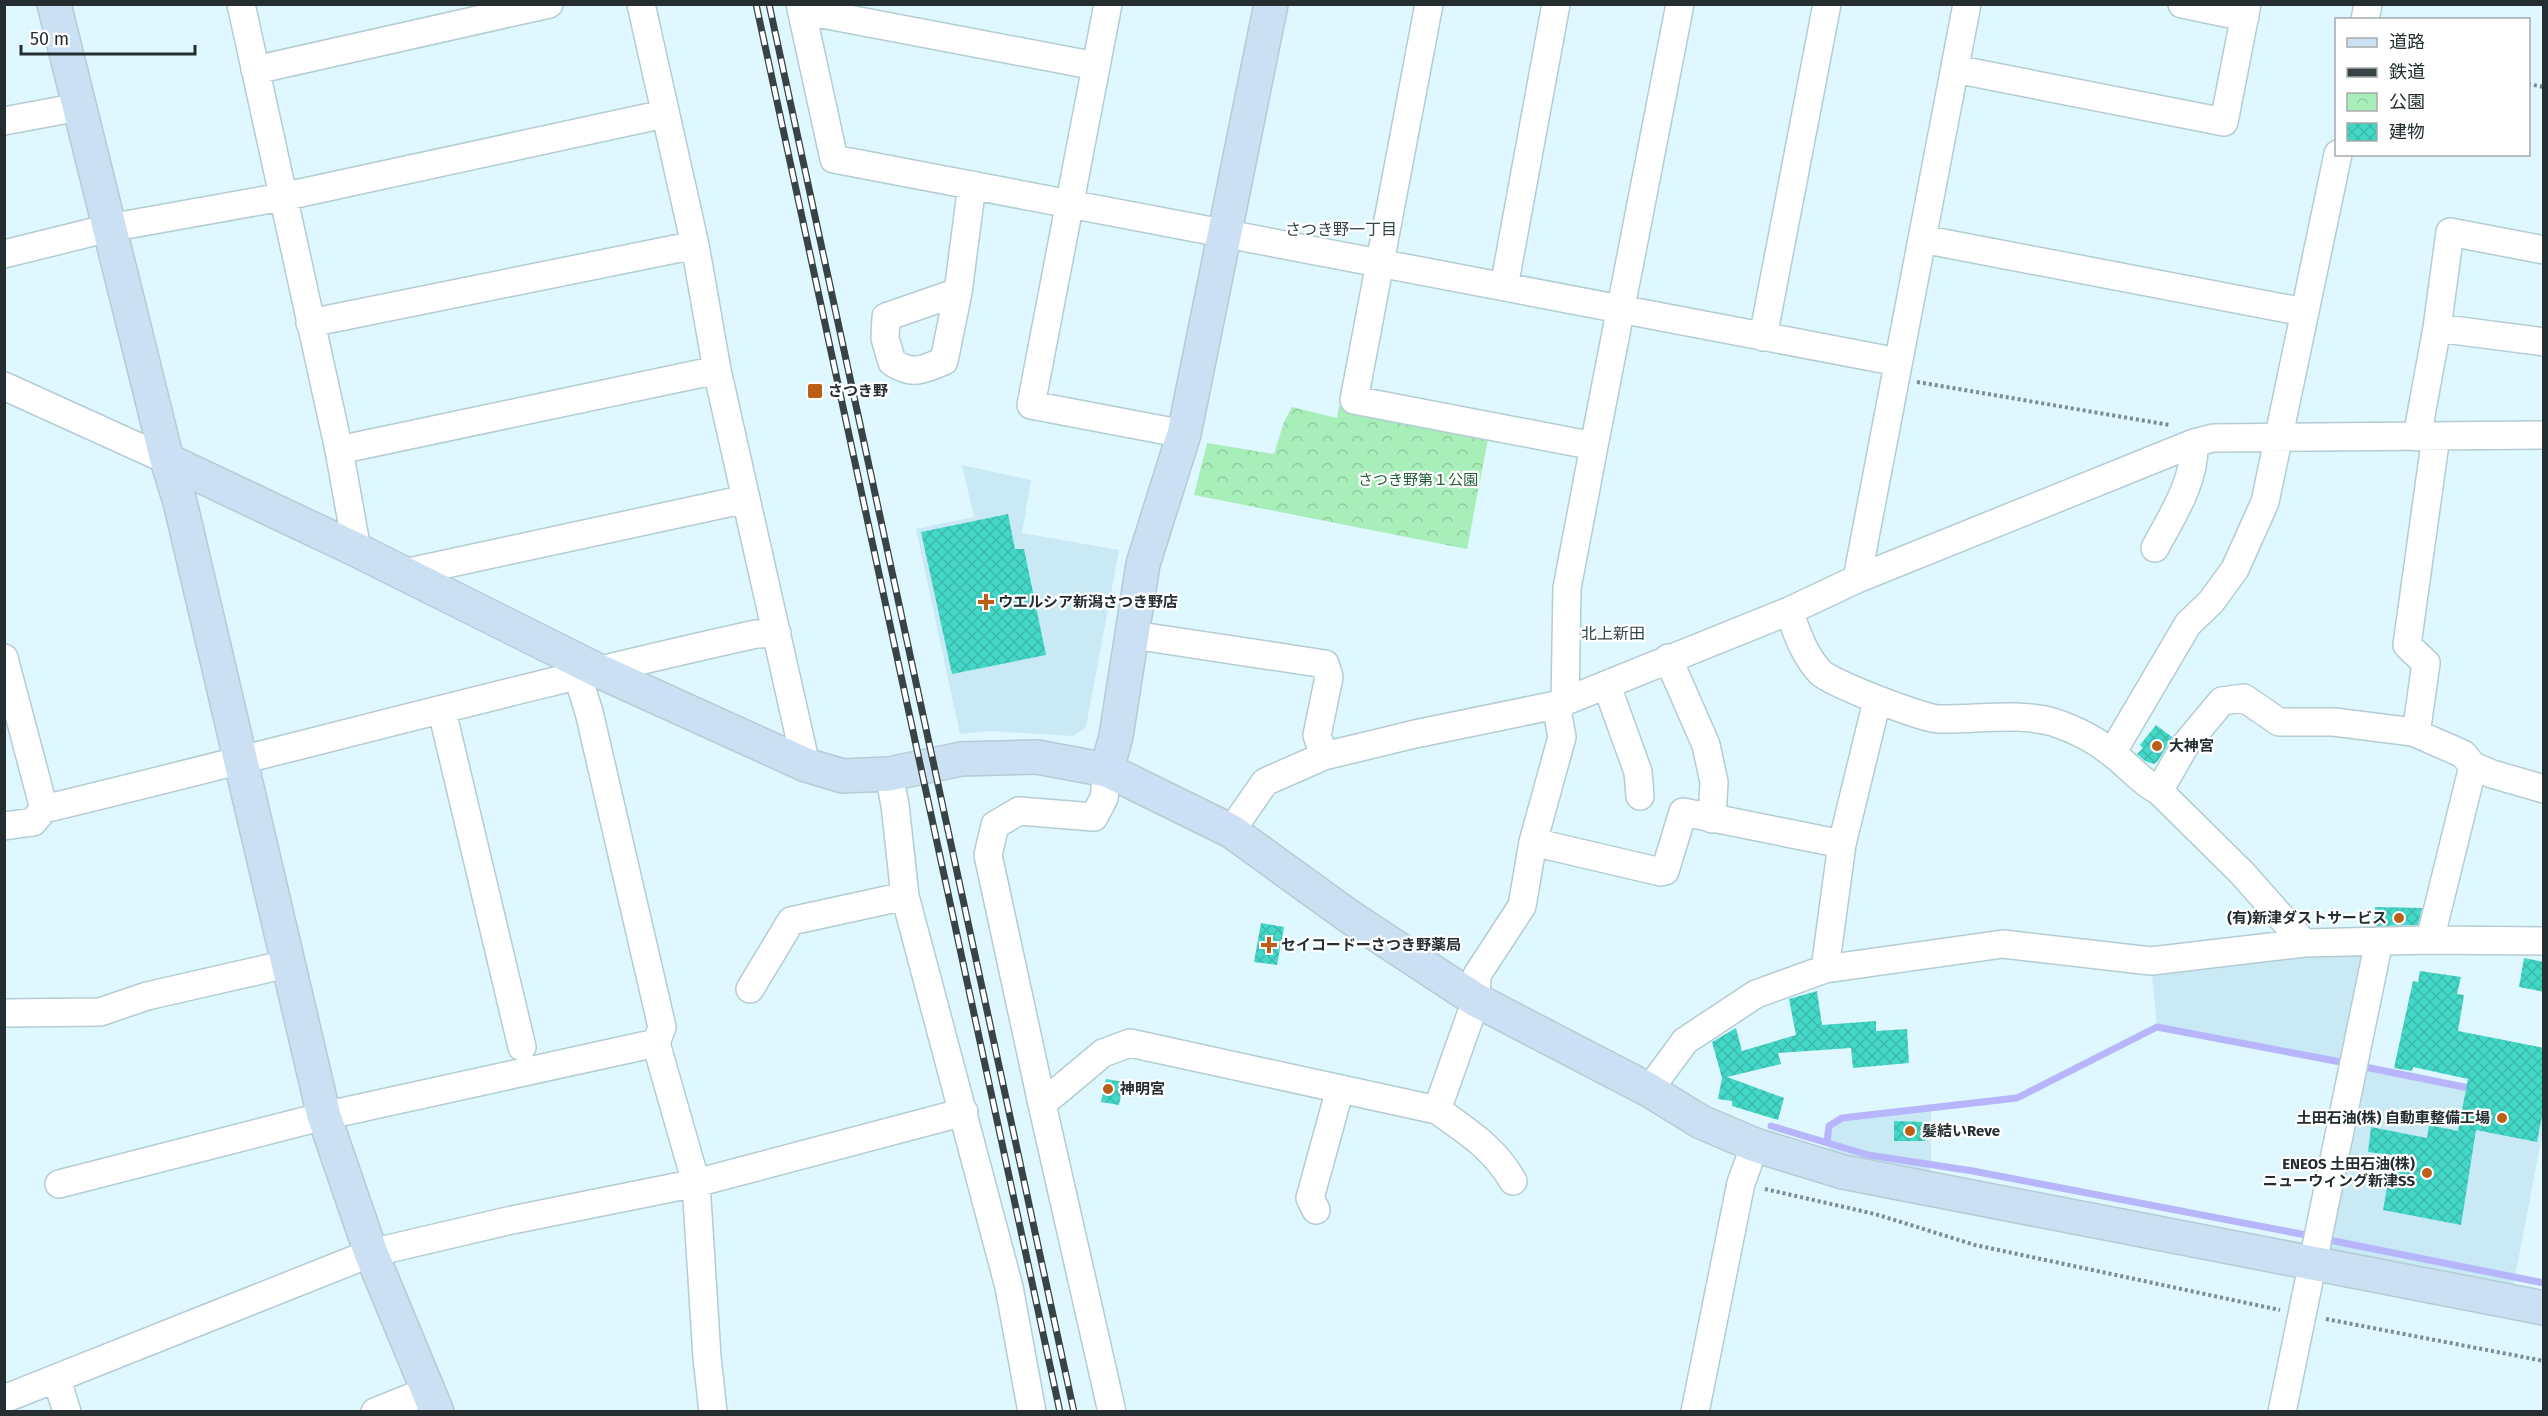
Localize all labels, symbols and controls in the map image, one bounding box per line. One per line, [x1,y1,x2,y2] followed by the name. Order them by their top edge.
[21,18,195,56] scale bar
[2335,18,2530,156] legend
[30,28,69,50] text: 50 m
[2389,31,2425,53] text: 道路
[2389,61,2425,83] text: 鉄道
[2389,91,2425,113] text: 公園
[2389,121,2425,143] text: 建物
[1285,220,1397,239] district label: さつき野一丁目
[806,382,824,400] marker: さつき野
[828,382,888,400] place label: さつき野
[1358,471,1478,489] park label: さつき野第１公園
[998,593,1178,611] place label: ウエルシア新潟さつき野店
[979,595,993,609] marker: ウエルシア新潟さつき野店
[1581,624,1645,643] district label: 北上新田
[2169,737,2214,755] place label: 大神宮
[2150,739,2164,753] marker: 大神宮
[2227,909,2387,927] place label: (有)新津ダストサービス
[2392,911,2406,925] marker: (有)新津ダストサービス
[1281,936,1461,954] place label: セイコードーさつき野薬局
[1262,938,1276,952] marker: セイコードーさつき野薬局
[1119,1080,1165,1098] place label: 神明宮
[1101,1082,1115,1096] marker: 神明宮
[2297,1109,2490,1127] place label: 土田石油(株) 自動車整備工場
[2495,1111,2509,1125] marker: 土田石油(株) 自動車整備工場
[1922,1122,2000,1140] place label: 髪結いReve
[1903,1124,1917,1138] marker: 髪結いReve
[2263,1155,2415,1190] place label: ENEOS 土田石油(株) ニューウィング新津SS
[2420,1166,2434,1180] marker: ENEOS 土田石油(株) ニューウィング新津SS

